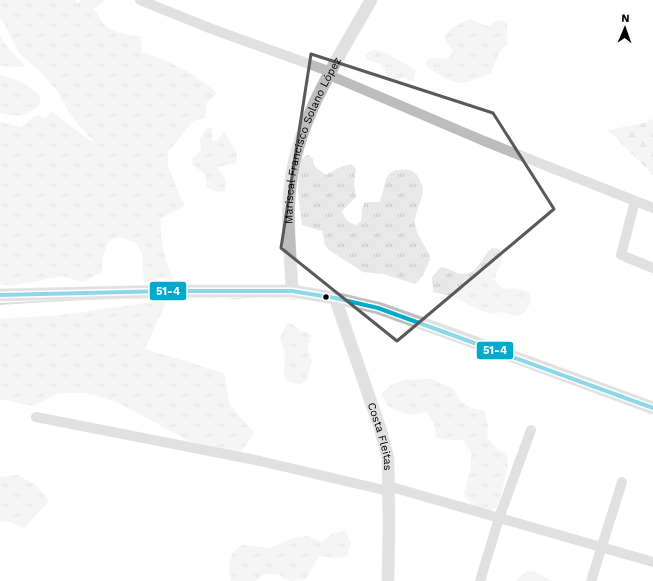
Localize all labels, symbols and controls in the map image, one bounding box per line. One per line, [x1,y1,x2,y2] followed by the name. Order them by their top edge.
[605,8,645,48] north arrow
[621,12,630,25] text: N
[282,55,344,224] street label: Mariscal Francisco Solano López
[149,281,187,301] line badge: 51-4
[156,285,180,298] text: 51-4
[321,292,331,302] unlabelled marker
[476,341,514,360] line badge: 51-4
[483,344,507,357] text: 51-4
[365,401,394,471] street label: Costa Fleitas

